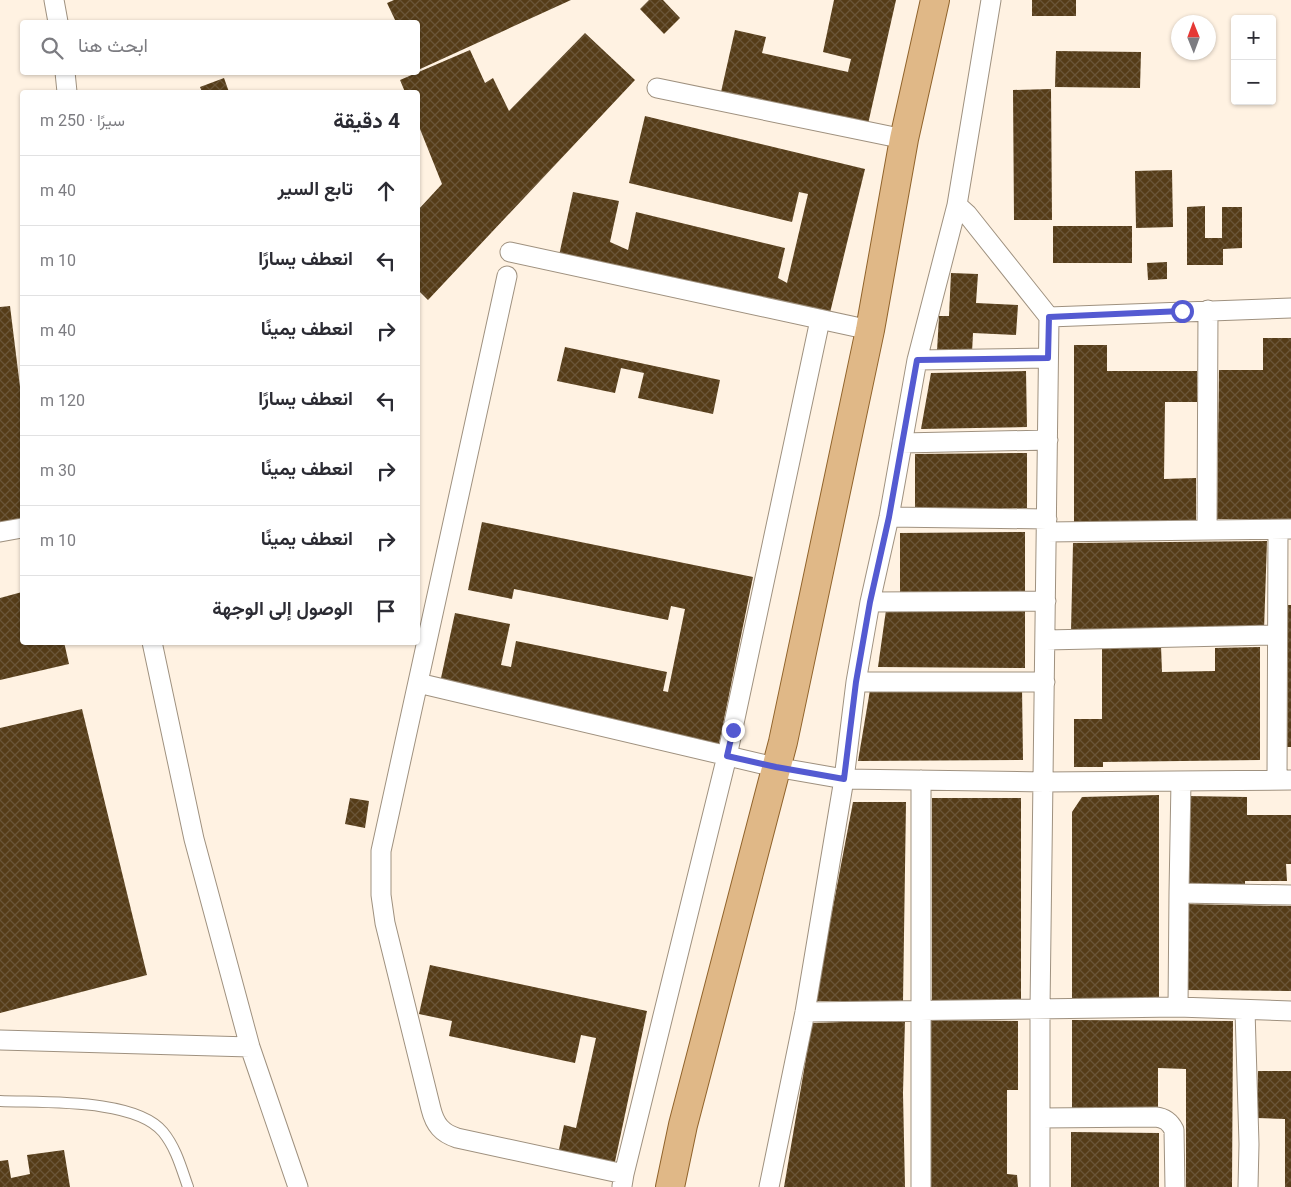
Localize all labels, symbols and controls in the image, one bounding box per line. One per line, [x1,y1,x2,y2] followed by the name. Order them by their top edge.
[1171,15,1216,60] north arrow
[1231,15,1276,105] map controls
[1231,15,1276,60] button: +
[20,20,420,75] search box
[38,34,66,62] icon: search
[78,34,148,57] text: ابحث هنا
[1231,60,1276,105] button: −
[333,109,400,133] text: 4 دقيقة
[40,111,125,130] text: سيرًا · 250 m
[277,177,353,200] text: تابع السير
[372,177,400,205] icon: ahead
[40,181,76,200] text: 40 m
[258,247,353,270] text: انعطف يسارًا
[372,247,400,275] icon: left
[40,251,76,270] text: 10 m
[1171,300,1194,323] route start
[261,317,353,340] text: انعطف يمينًا
[372,317,400,345] icon: right
[40,321,76,340] text: 40 m
[258,387,353,410] text: انعطف يسارًا
[372,387,400,415] icon: left
[40,391,85,410] text: 120 m
[261,457,353,480] text: انعطف يمينًا
[372,457,400,485] icon: right
[40,461,76,480] text: 30 m
[261,527,353,550] text: انعطف يمينًا
[372,527,400,555] icon: right
[40,531,76,550] text: 10 m
[212,597,353,620] text: الوصول إلى الوجهة
[372,597,400,625] icon: arrive
[722,719,745,742] route end

